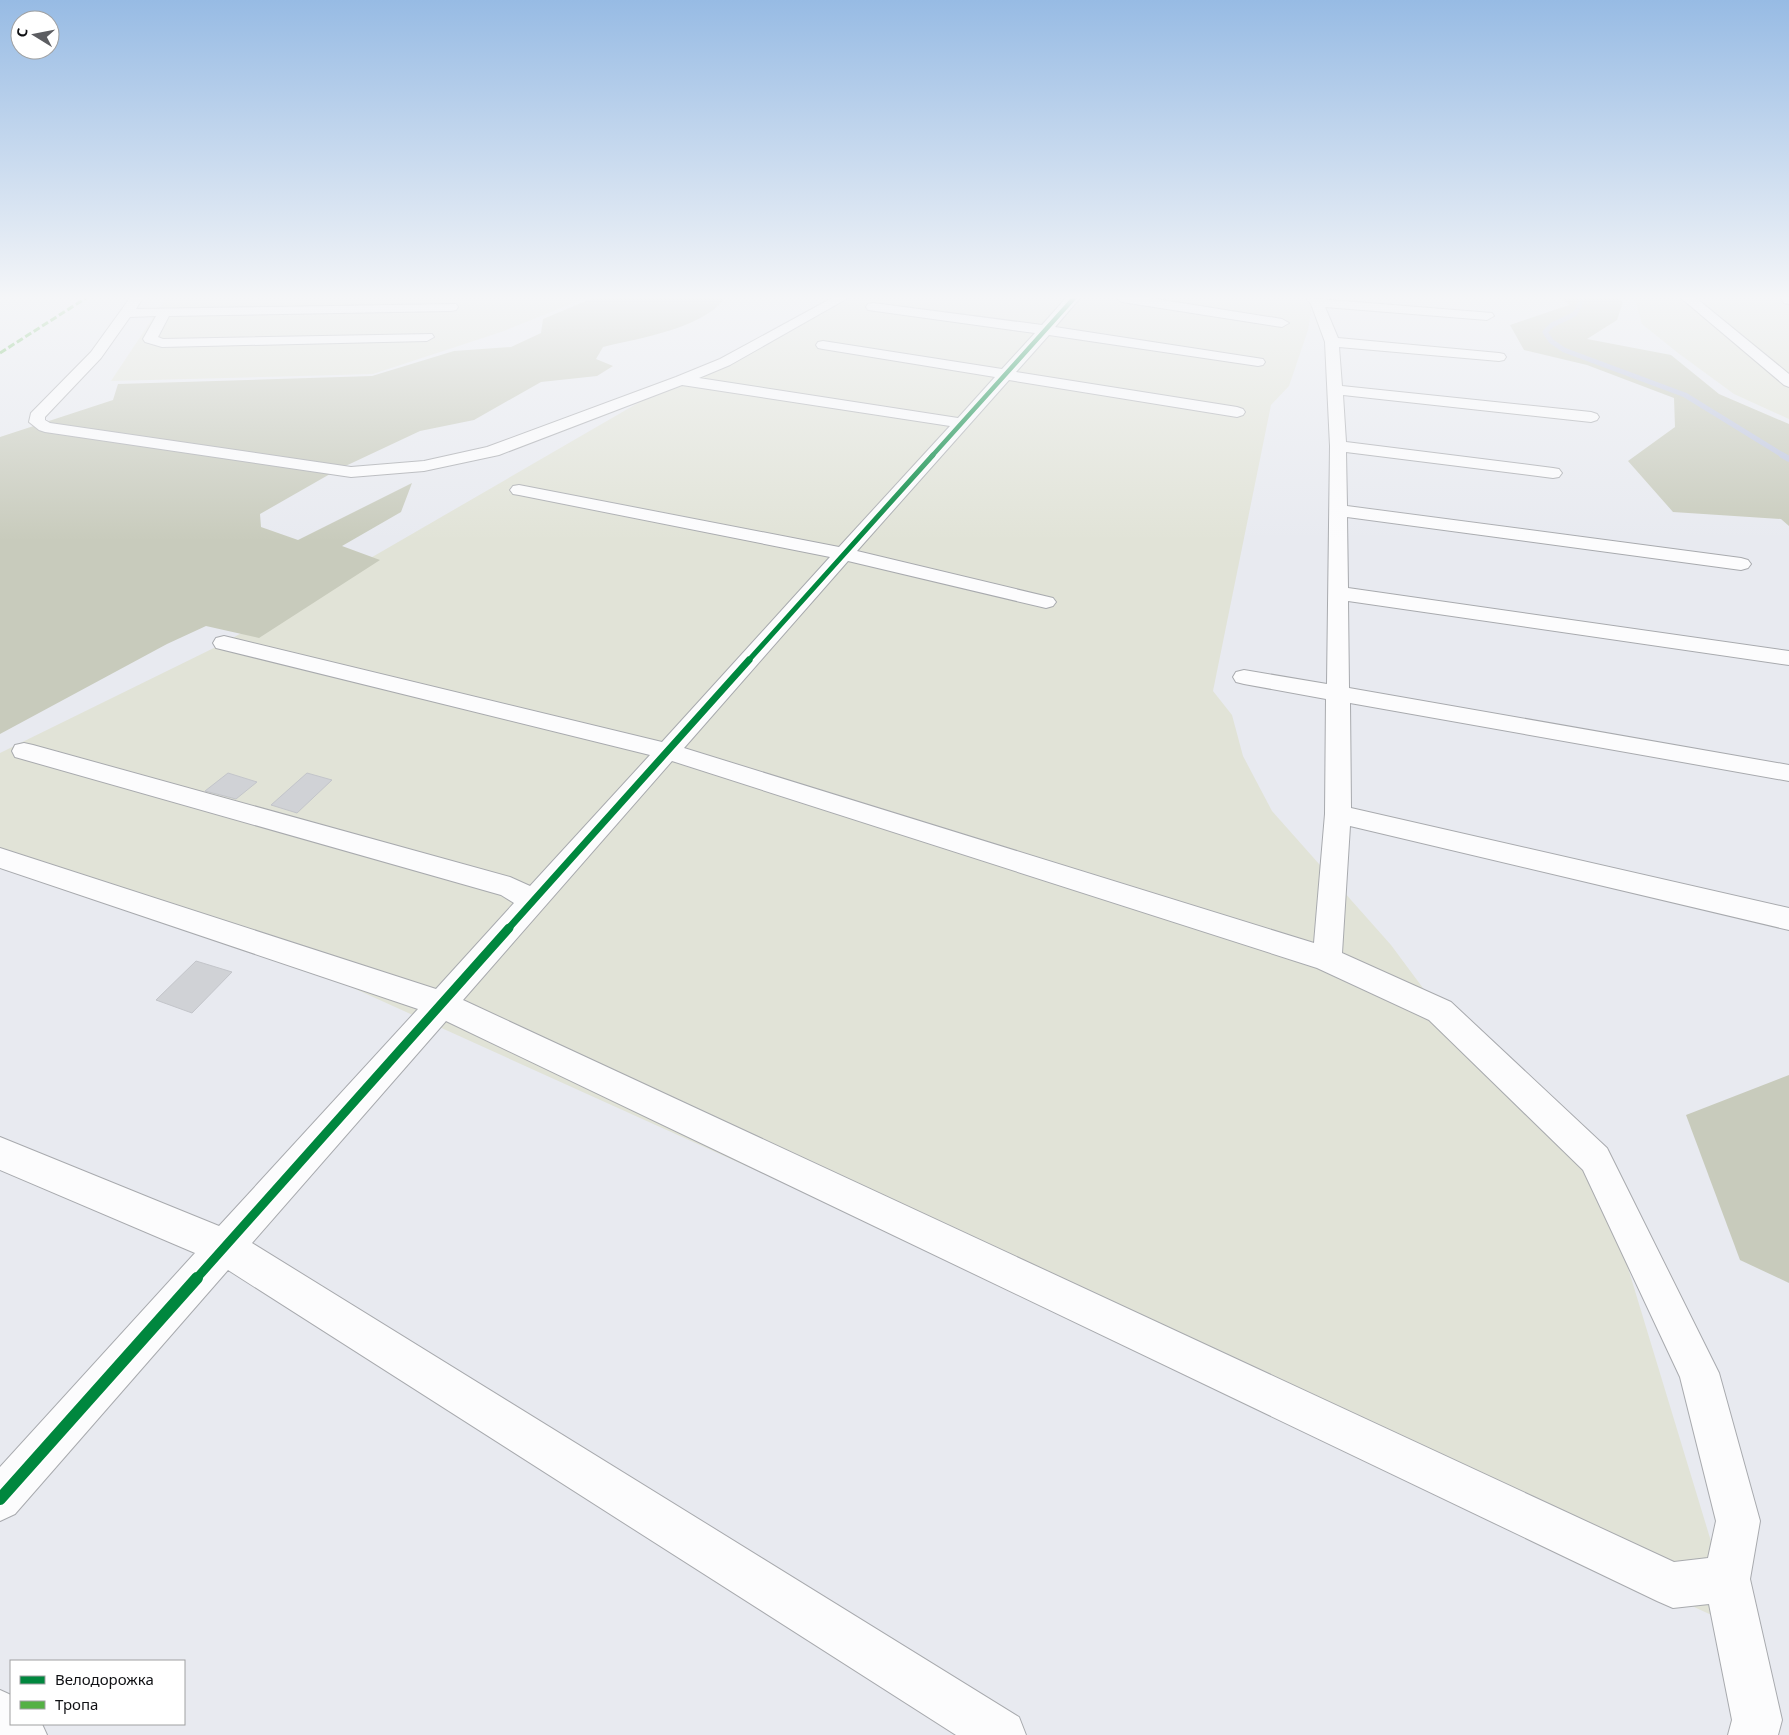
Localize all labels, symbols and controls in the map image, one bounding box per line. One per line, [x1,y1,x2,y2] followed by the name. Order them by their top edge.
[10,10,60,60] north arrow
[12,27,32,39] text: С
[10,1660,185,1725] legend
[55,1669,154,1689] text: Велодорожка
[55,1694,98,1714] text: Тропа

